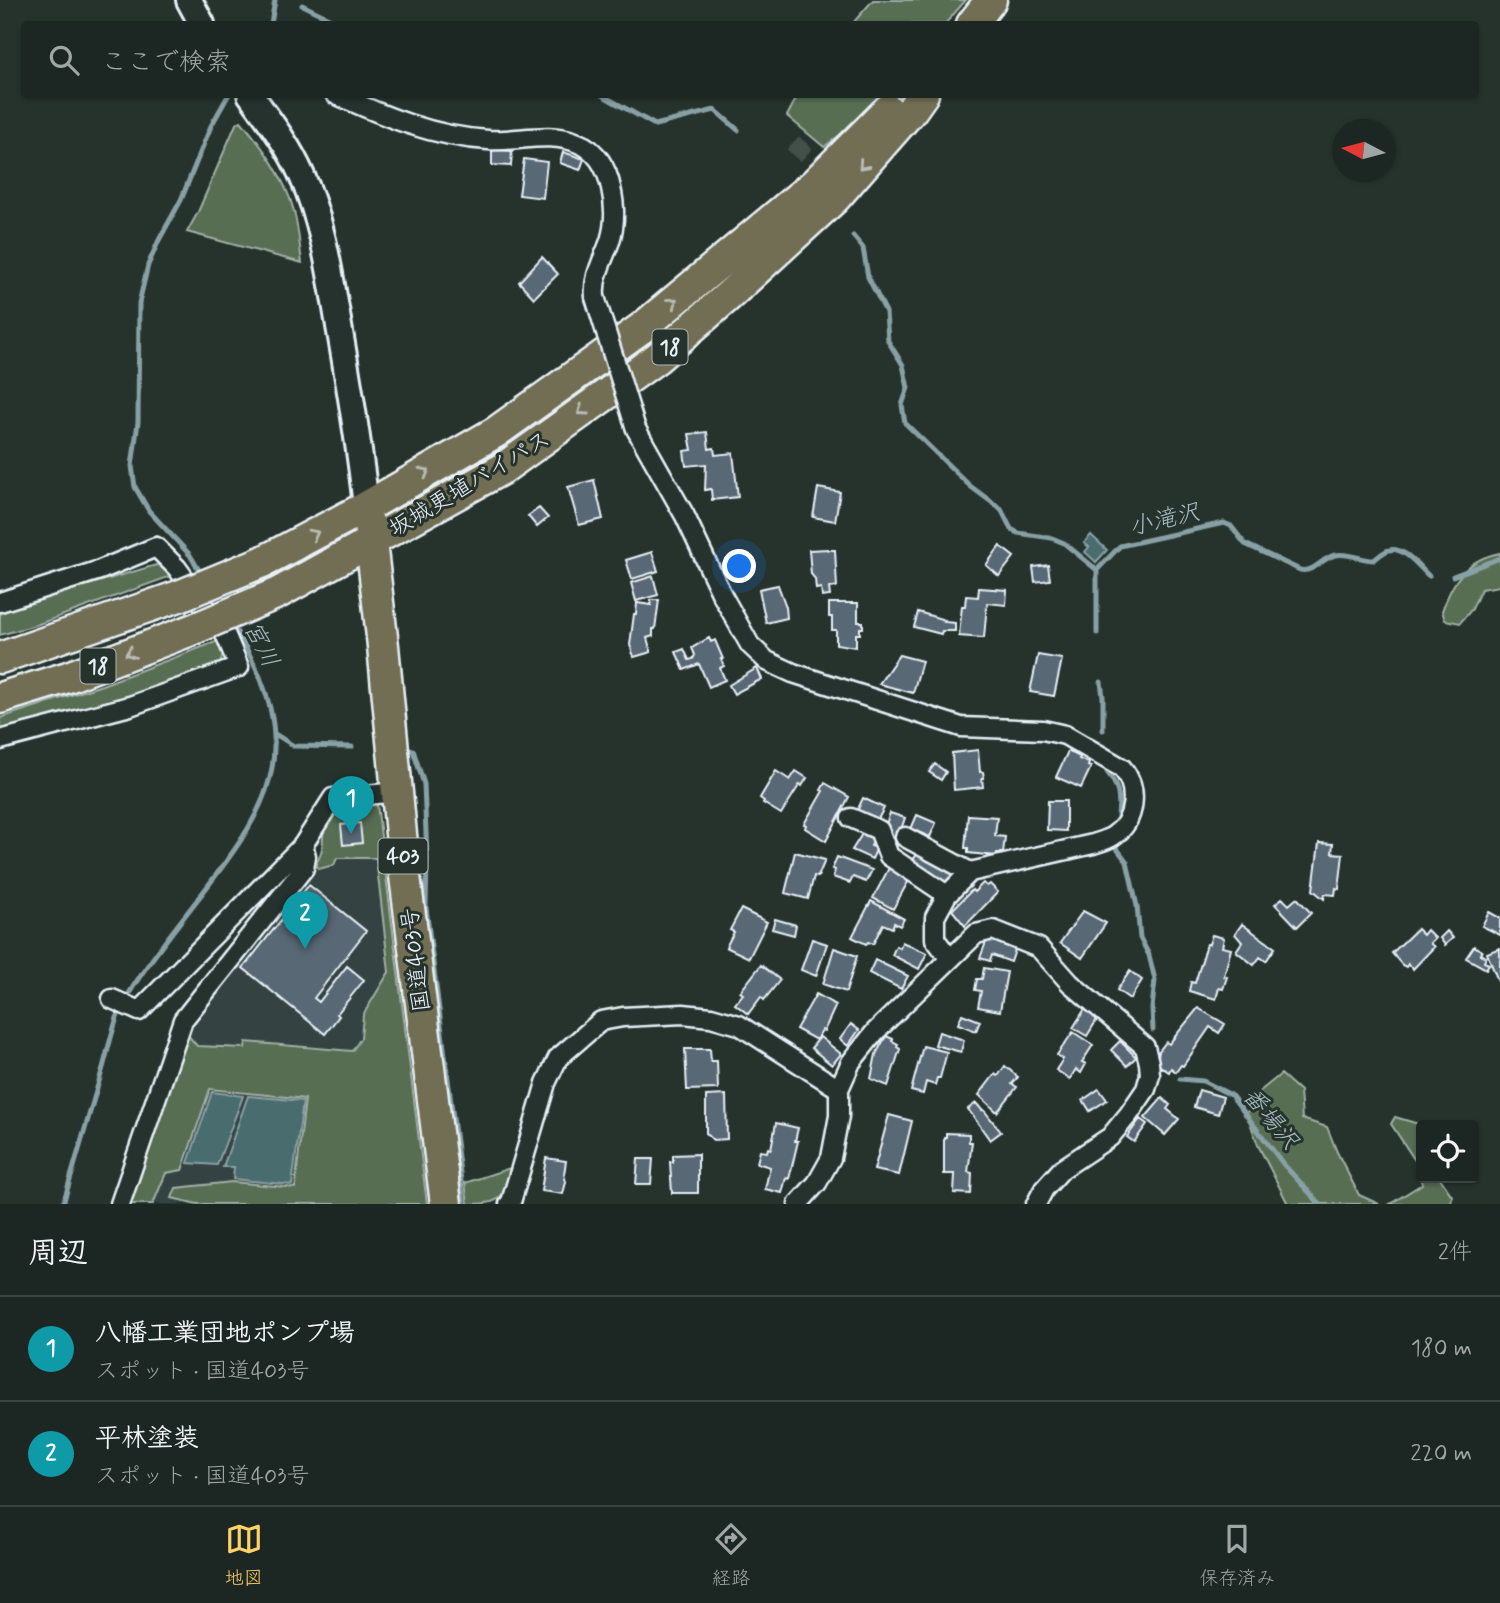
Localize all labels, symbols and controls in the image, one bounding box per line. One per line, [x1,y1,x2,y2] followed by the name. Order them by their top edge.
[21,21,1479,98] search box
[45,41,83,79] icon: search
[101,46,231,80] text: ここで検索
[1332,119,1395,182] north arrow
[859,157,871,170] one-way arrow
[665,298,678,310] one-way arrow
[652,330,688,364] road number: 18
[577,403,590,415] one-way arrow
[384,425,556,545] street label: 坂城更埴バイパス
[418,467,431,480] one-way arrow
[1126,497,1204,544] water label: 小滝沢
[307,529,319,543] one-way arrow
[722,549,756,583] your location
[236,616,285,673] water label: 宮川
[125,645,137,659] one-way arrow
[80,648,116,684] road number: 18
[328,776,374,834] pin: 1
[378,838,428,874] road number: 403
[282,891,328,949] pin: 2
[396,906,438,1014] street label: 国道403号
[1235,1081,1306,1157] water label: 番場沢
[1416,1120,1479,1183] map controls
[1416,1120,1479,1183] button: locate
[28,1234,88,1273] text: 周辺
[1438,1238,1472,1268] text: 2件
[95,1317,355,1351] text: 八幡工業団地ポンプ場
[46,1334,56,1364] text: 1
[1411,1334,1472,1364] text: 180 m
[95,1357,310,1387] text: スポット · 国道403号
[95,1422,199,1456] text: 平林塗装
[45,1439,57,1469] text: 2
[1410,1439,1472,1469] text: 220 m
[95,1462,310,1492] text: スポット · 国道403号
[225,1520,263,1591] tab: 地図
[712,1520,750,1591] tab: 経路
[1199,1520,1275,1591] tab: 保存済み

